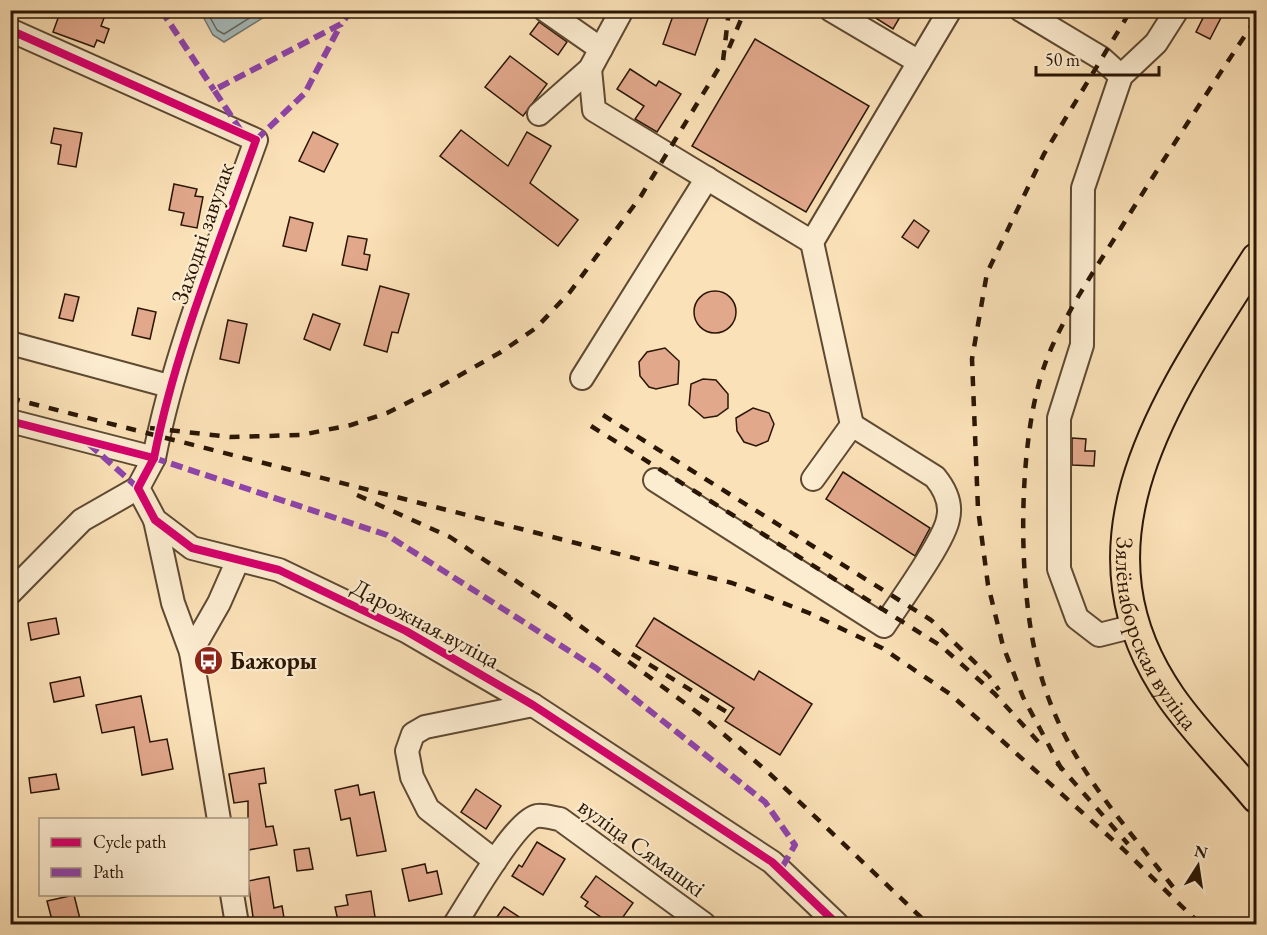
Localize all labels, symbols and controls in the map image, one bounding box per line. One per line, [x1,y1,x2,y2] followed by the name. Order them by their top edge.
[1036,39,1159,77] scale bar
[1045,48,1080,71] text: 50 m
[163,157,241,308] street label: Заходні завулак
[1109,536,1205,736] street label: Зялёнаборская вуліца
[346,571,506,675] street label: Дарожная вуліца
[193,644,225,676] bus stop icon: Бажоры
[230,645,317,676] place label: Бажоры
[572,790,712,904] street label: вуліца Сямашкі
[39,818,249,896] legend
[93,830,167,853] text: Cycle path
[1168,836,1228,896] north arrow
[1192,840,1210,863] text: N
[93,860,124,883] text: Path

